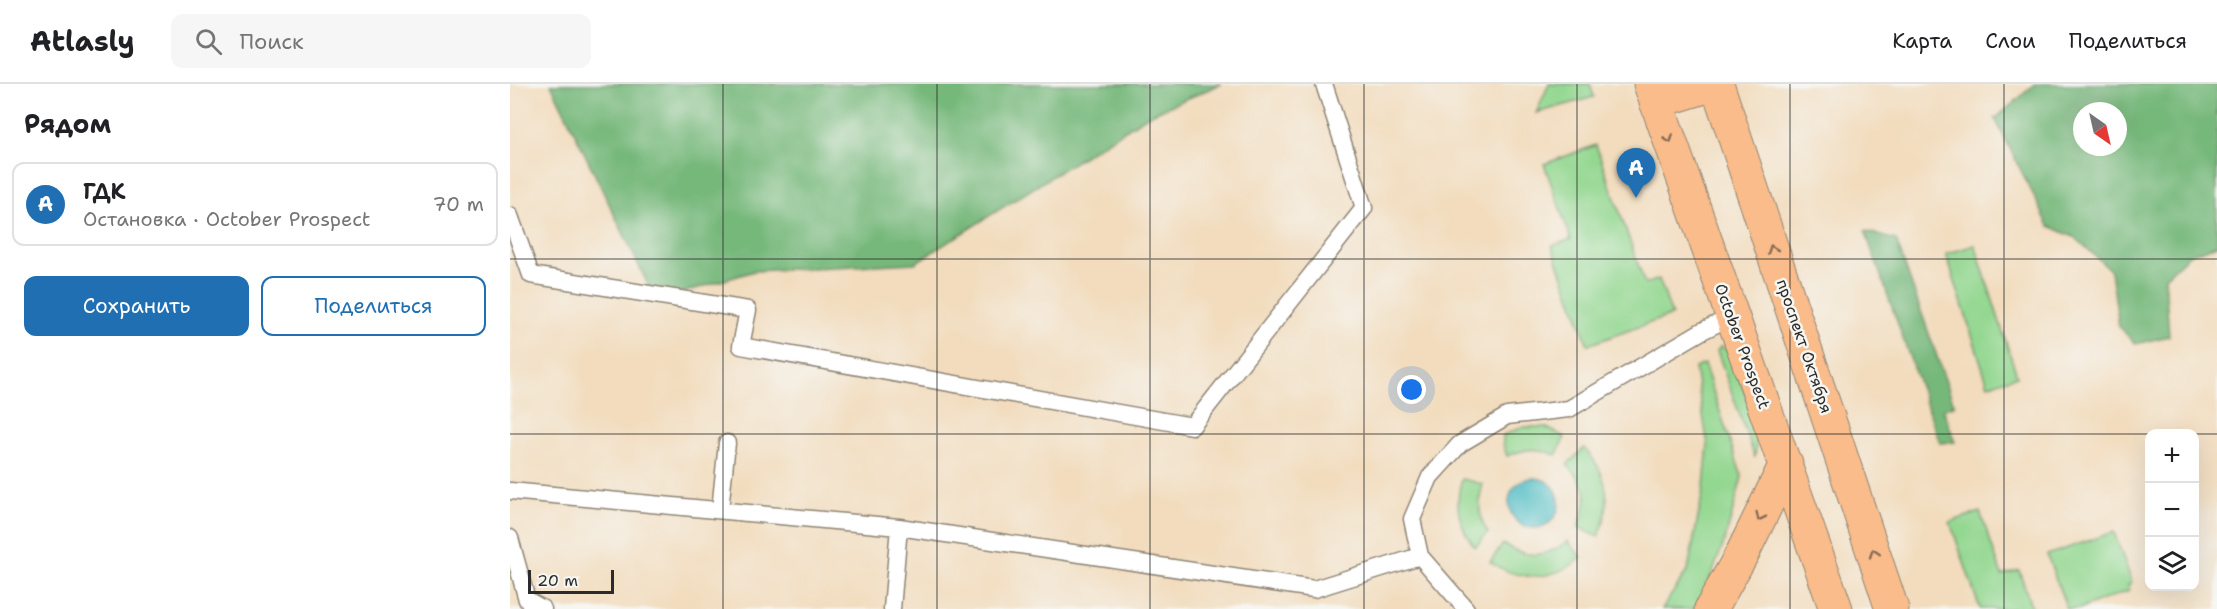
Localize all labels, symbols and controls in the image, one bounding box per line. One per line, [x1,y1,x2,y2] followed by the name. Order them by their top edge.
[171,14,591,68] search box
[30,22,135,60] text: Atlasly
[192,25,225,58] icon: search
[240,27,304,56] text: Поиск
[1892,27,1952,55] text: Карта
[1985,27,2036,55] text: Слои
[2069,27,2187,55] text: Поделиться
[2073,102,2127,156] north arrow
[24,106,111,141] text: Рядом
[1661,133,1674,144] one-way arrow
[1616,148,1656,198] pin: A
[83,177,126,206] text: ГДК
[38,191,53,217] text: A
[432,191,484,217] text: 70 m
[83,206,371,232] text: Остановка · October Prospect
[1767,244,1779,255] one-way arrow
[24,276,249,336] button: Сохранить
[261,276,486,336] button: Поделиться
[1772,276,1837,416] street label: проспект Октября
[1710,281,1775,412] street label: October Prospect
[1397,375,1426,404] your location
[2145,429,2199,591] map controls
[2145,429,2199,483] button: +
[2145,483,2199,537] button: −
[1756,510,1767,521] one-way arrow
[2145,537,2199,591] button: layers
[1869,548,1881,559] one-way arrow
[528,567,614,594] scale bar
[537,570,578,591] text: 20 m

